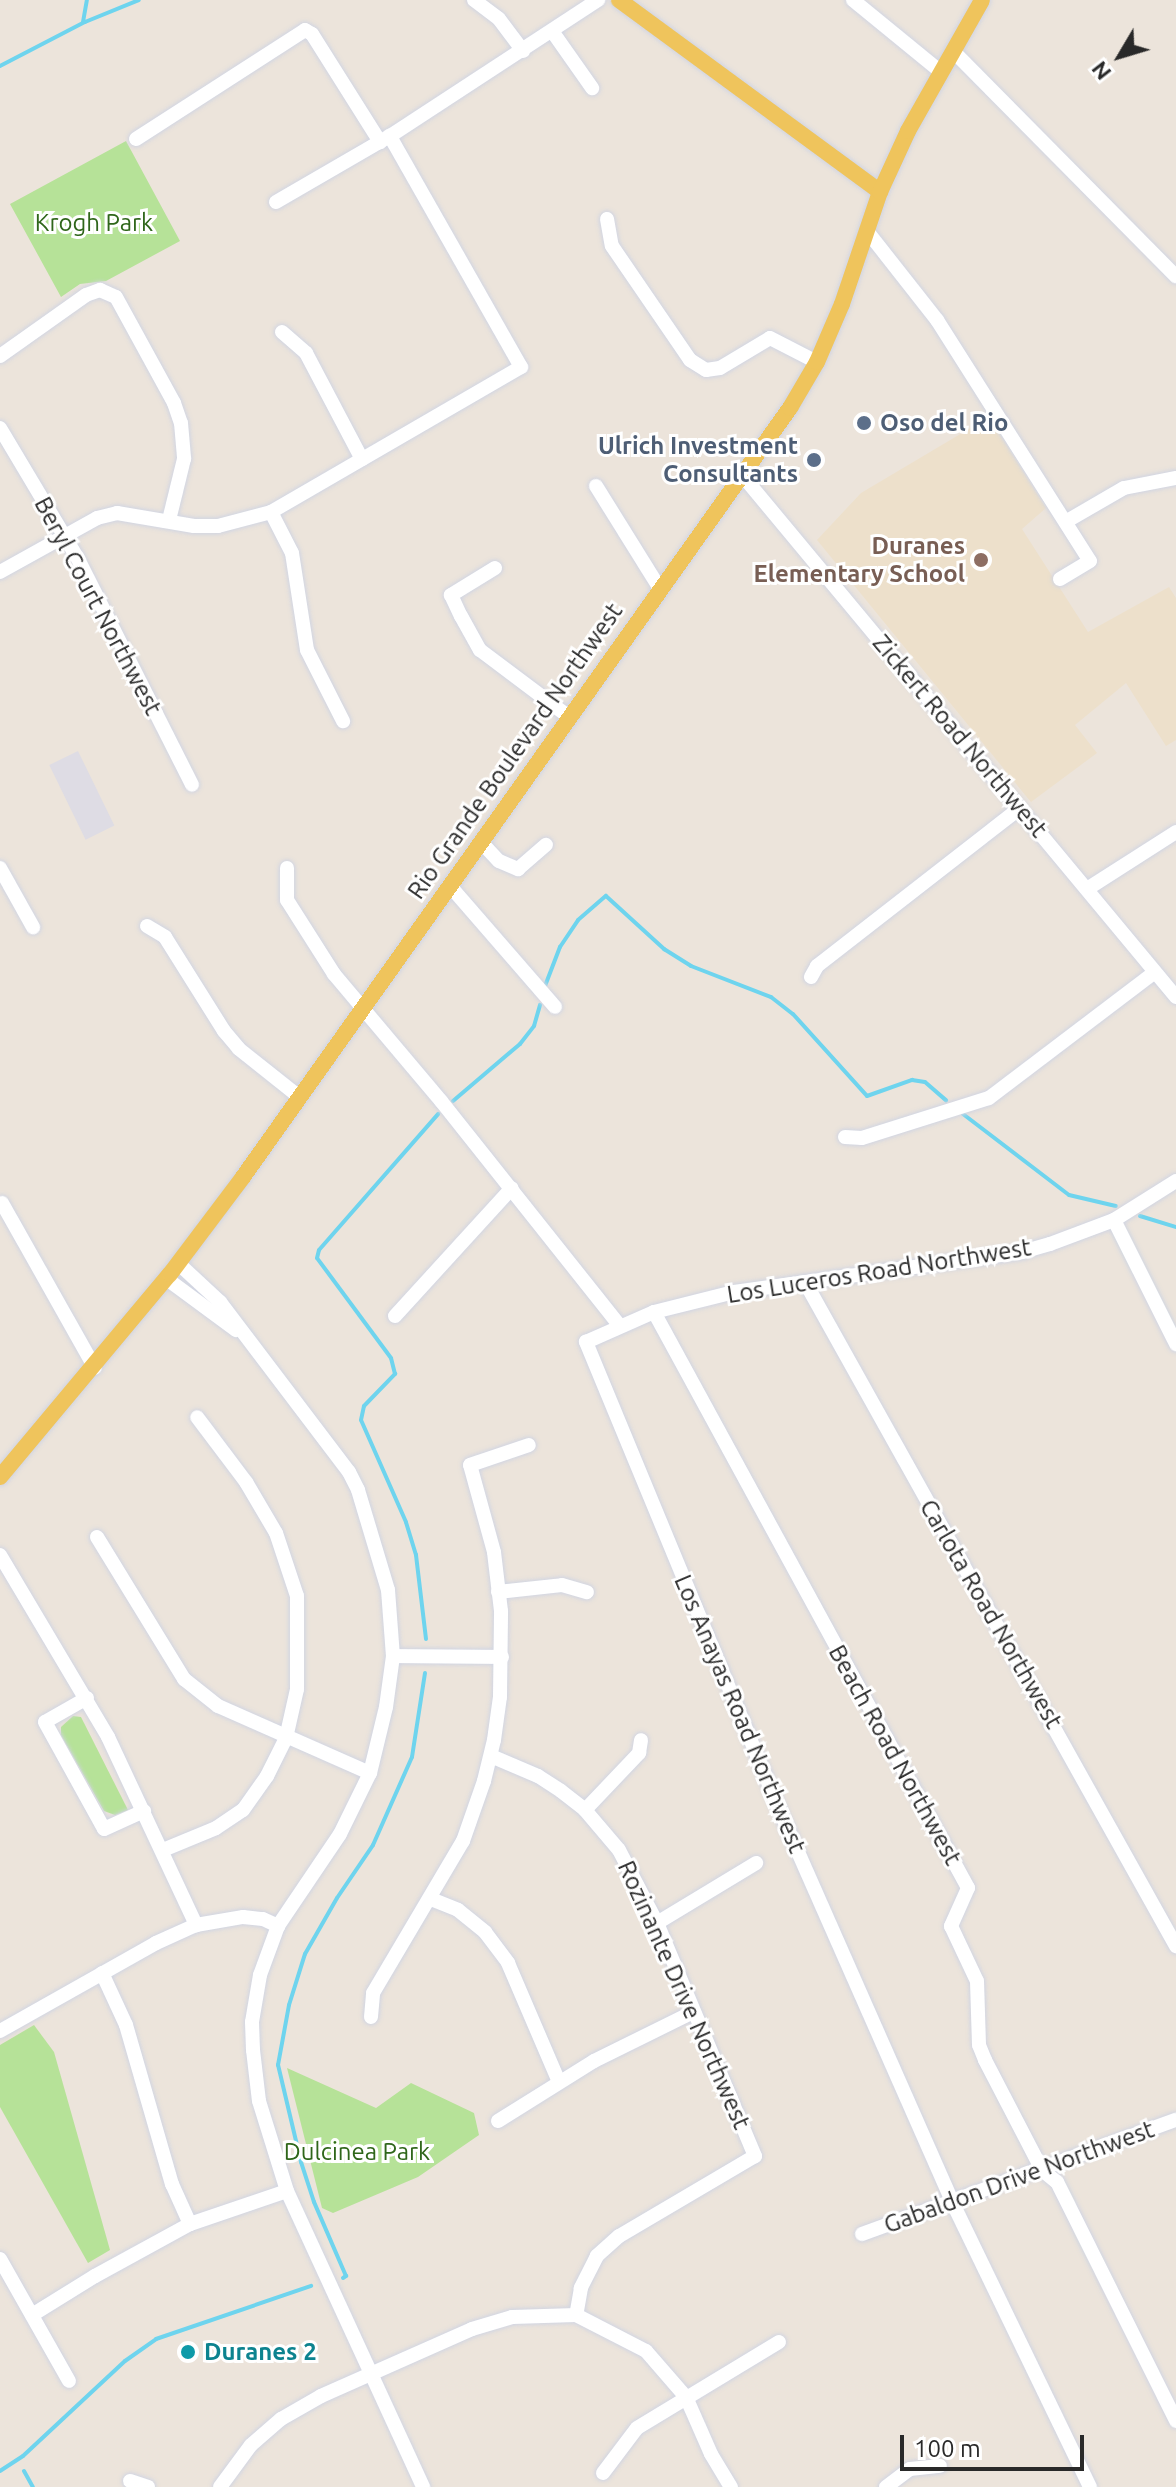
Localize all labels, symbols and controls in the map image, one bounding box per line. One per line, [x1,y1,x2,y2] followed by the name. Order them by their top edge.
[1080,16,1160,96] north arrow
[1086,57,1116,85] text: N
[35,209,153,237] park label: Krogh Park
[880,409,1008,437] place label: Oso del Rio
[855,414,873,432] marker: Oso del Rio
[598,432,798,488] place label: Ulrich Investment Consultants
[805,451,823,469] marker: Ulrich Investment Consultants
[28,492,168,720] street label: Beryl Court Northwest
[753,532,965,588] place label: Duranes Elementary School
[972,551,990,569] marker: Duranes Elementary School
[402,598,628,904] street label: Rio Grande Boulevard Northwest
[867,629,1053,843] street label: Zickert Road Northwest
[725,1233,1033,1309] street label: Los Luceros Road Northwest
[914,1494,1068,1734] street label: Carlota Road Northwest
[668,1571,812,1857] street label: Los Anayas Road Northwest
[823,1640,967,1870] street label: Beach Road Northwest
[612,1856,756,2134] street label: Rozinante Drive Northwest
[880,2115,1158,2239] street label: Gabaldon Drive Northwest
[284,2138,430,2166] park label: Dulcinea Park
[204,2338,317,2366] place label: Duranes 2
[179,2343,197,2361] marker: Duranes 2
[904,2419,1088,2469] scale bar
[914,2435,981,2462] text: 100 m

